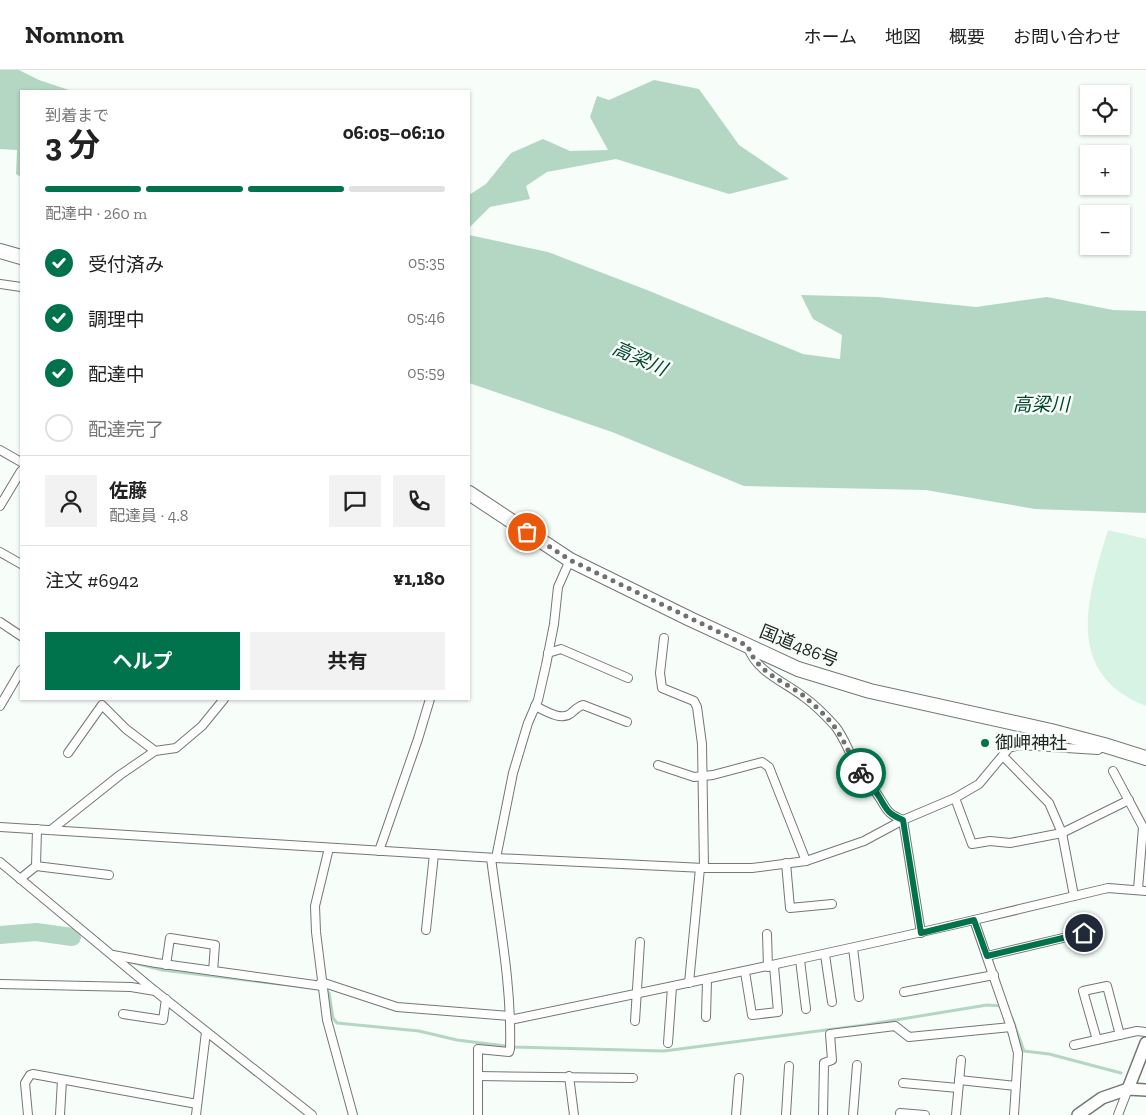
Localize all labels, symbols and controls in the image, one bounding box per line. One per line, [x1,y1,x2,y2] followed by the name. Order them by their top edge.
[25,20,124,49] text: Nomnom
[804,26,857,48] text: ホーム
[885,26,921,48] text: 地図
[949,26,985,48] text: 概要
[1013,26,1121,48] text: お問い合わせ
[1080,85,1130,255] map controls
[1080,85,1130,135] button: locate
[45,106,109,125] text: 到着まで
[343,121,445,144] text: 06:05–06:10
[45,126,100,164] text: 3 分
[1080,145,1130,195] button: +
[45,204,147,223] text: 配達中 · 260 m
[1080,205,1130,255] button: −
[45,249,73,277] icon: check
[88,253,164,276] text: 受付済み
[408,253,445,272] text: 05:35
[45,304,73,332] icon: check
[88,308,145,331] text: 調理中
[407,308,445,327] text: 05:46
[609,336,672,381] water label: 高梁川
[45,359,73,387] icon: check
[88,363,145,386] text: 配達中
[407,363,445,382] text: 05:59
[1012,393,1071,416] water label: 高梁川
[88,418,164,441] text: 配達完了
[45,475,97,527] button: person
[329,475,381,527] button: chat
[393,475,445,527] button: phone
[109,479,147,502] text: 佐藤
[109,506,188,525] text: 配達員 · 4.8
[506,511,548,553] pin
[513,518,541,546] icon: bag
[393,567,445,590] text: ¥1,180
[45,569,139,592] text: 注文 #6942
[756,620,842,672] street label: 国道486号
[45,632,240,690] button: ヘルプ
[250,632,445,690] button: 共有
[995,732,1067,754] place label: 御岬神社
[979,737,991,749] marker: 御岬神社
[836,748,886,798] courier
[847,759,875,787] icon: bike
[1063,912,1105,954] pin
[1070,919,1098,947] icon: home

